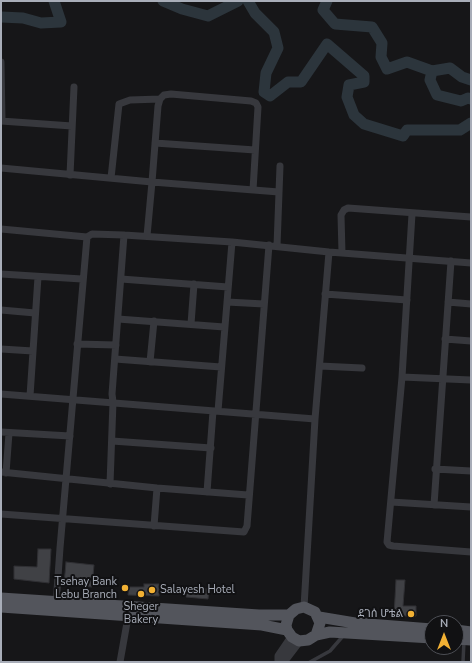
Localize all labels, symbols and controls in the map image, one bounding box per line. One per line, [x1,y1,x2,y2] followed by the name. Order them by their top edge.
[55,575,117,601] place label: Tsehay Bank Lebu Branch
[120,583,130,593] marker: Tsehay Bank Lebu Branch
[160,583,235,597] place label: Salayesh Hotel
[147,585,157,595] marker: Salayesh Hotel
[136,589,146,599] marker: Sheger Bakery
[123,600,159,626] place label: Sheger Bakery
[358,607,403,621] place label: ደገሰ ሆቴል
[406,609,416,619] marker: ደገሰ ሆቴል
[424,615,464,655] north arrow
[440,616,448,631] text: N

